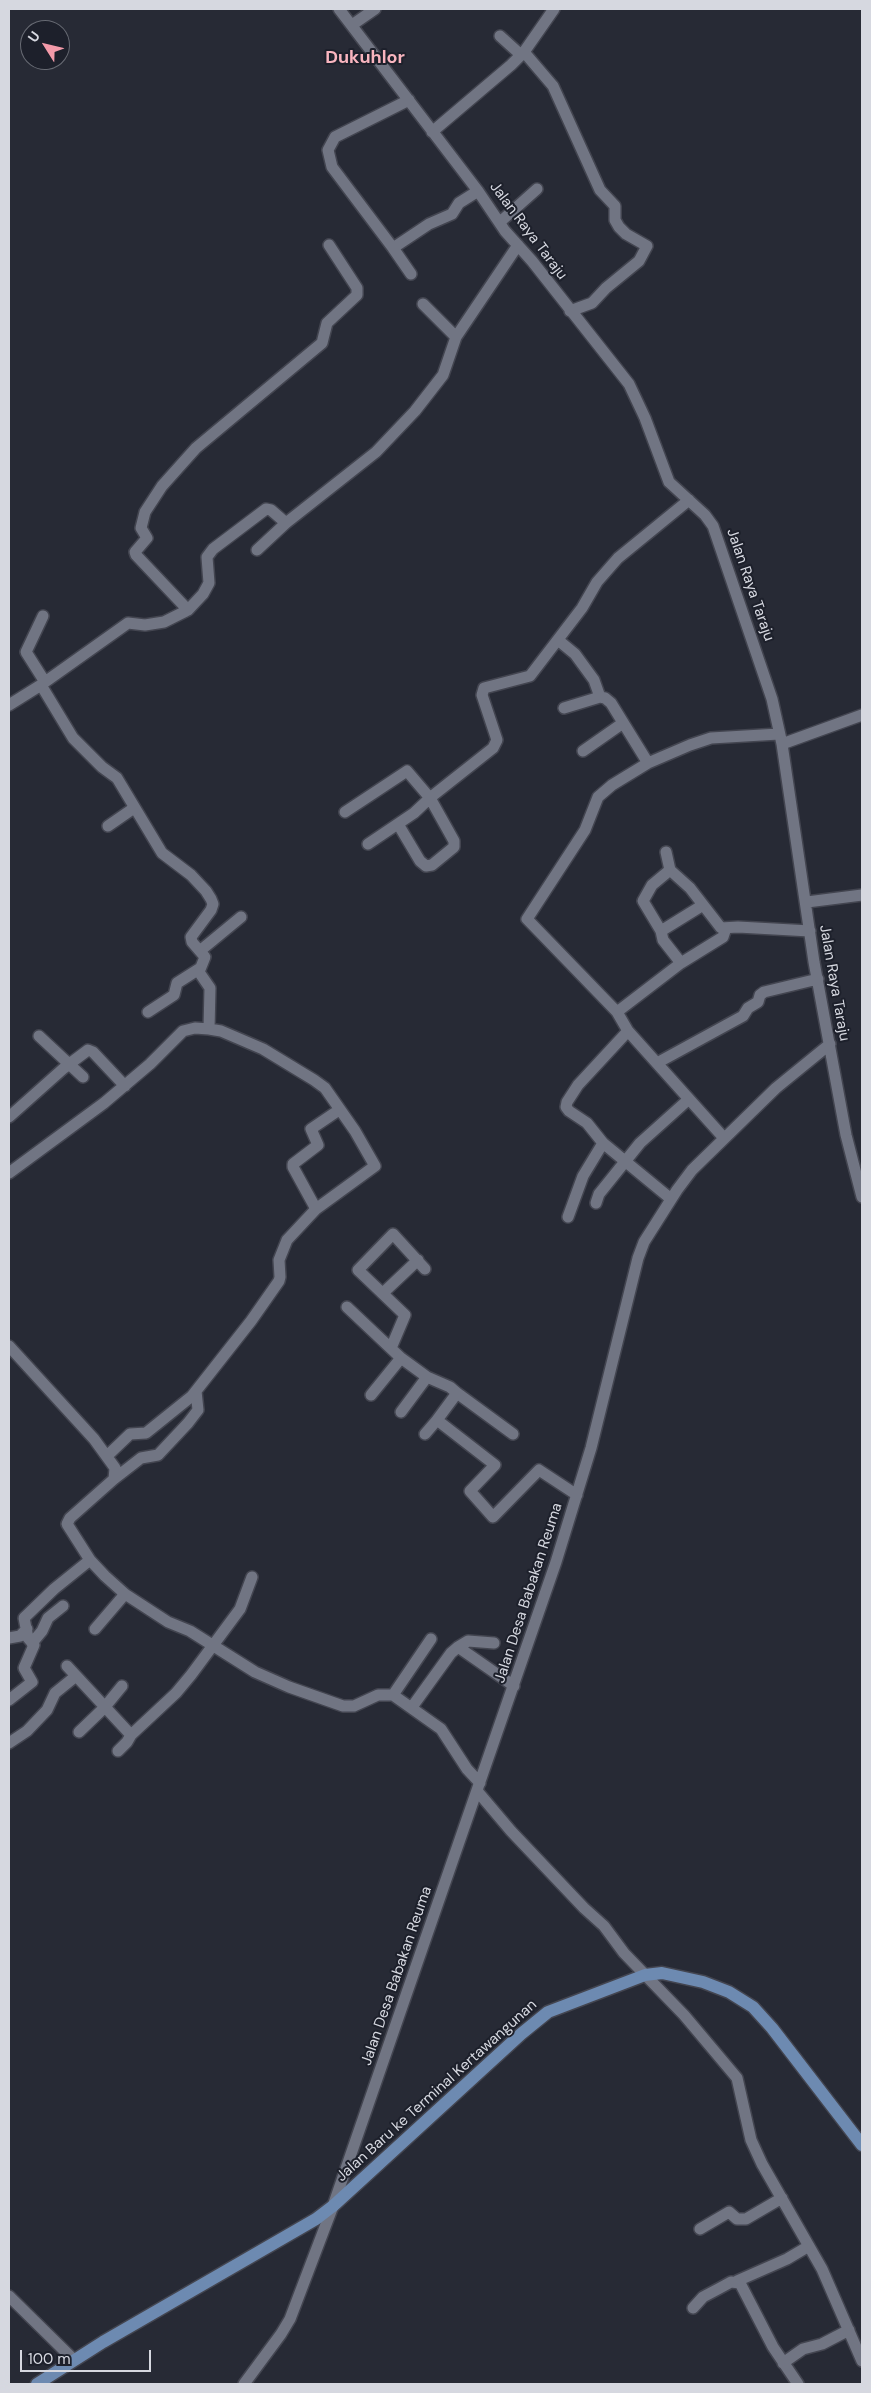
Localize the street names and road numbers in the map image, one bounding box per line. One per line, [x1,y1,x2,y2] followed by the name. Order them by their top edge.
[485,179,571,283] street label: Jalan Raya Taraju
[722,526,778,644] street label: Jalan Raya Taraju
[815,923,853,1043] street label: Jalan Raya Taraju
[491,1501,567,1685] street label: Jalan Desa Babakan Reuma
[358,1884,436,2068] street label: Jalan Desa Babakan Reuma
[333,1996,541,2186] street label: Jalan Baru ke Terminal Kertawangunan

